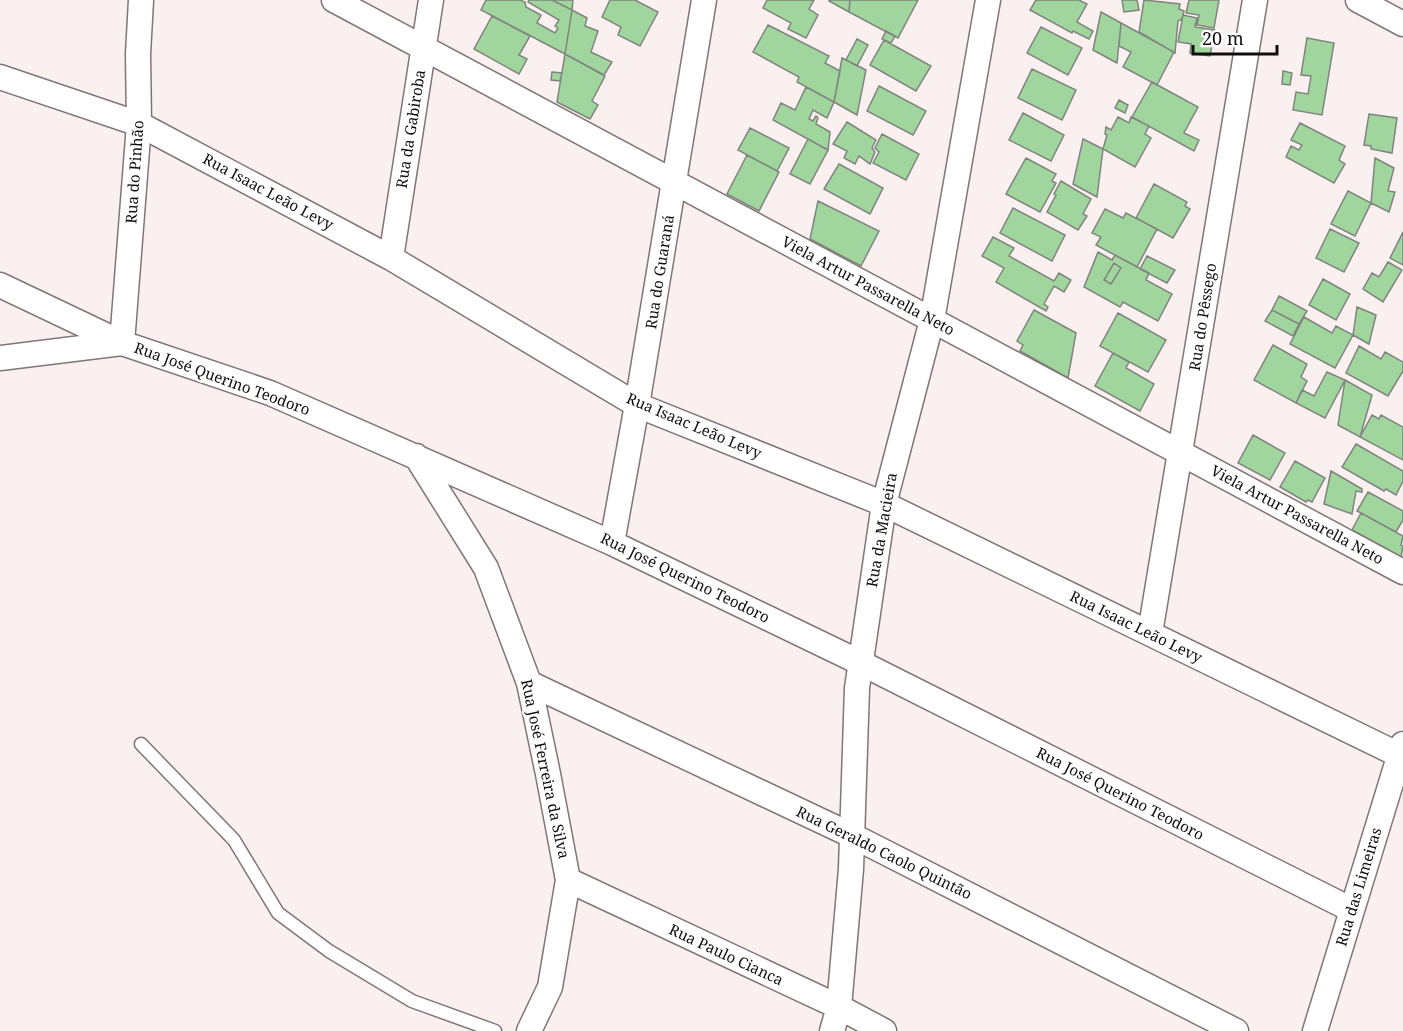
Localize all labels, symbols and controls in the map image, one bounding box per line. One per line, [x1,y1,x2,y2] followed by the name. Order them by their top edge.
[1193,18,1277,56] scale bar
[1202,26,1244,50] text: 20 m
[391,68,429,190] street label: Rua da Gabiroba
[120,120,148,224] street label: Rua do Pinhão
[200,148,338,234] street label: Rua Isaac Leão Levy
[640,213,678,330] street label: Rua do Guaraná
[779,231,958,339] street label: Viela Artur Passarella Neto
[1184,262,1220,372] street label: Rua do Pêssego
[132,337,313,419] street label: Rua José Querino Teodoro
[624,388,766,463] street label: Rua Isaac Leão Levy
[1208,460,1387,568] street label: Viela Artur Passarella Neto
[861,471,901,589] street label: Rua da Macieira
[598,527,773,627] street label: Rua José Querino Teodoro
[1067,585,1206,667] street label: Rua Isaac Leão Levy
[517,677,575,860] street label: Rua José Ferreira da Silva
[1033,742,1208,844] street label: Rua José Querino Teodoro
[793,801,976,903] street label: Rua Geraldo Caolo Quintão
[1330,825,1386,949] street label: Rua das Limeiras
[666,919,787,989] street label: Rua Paulo Cianca

